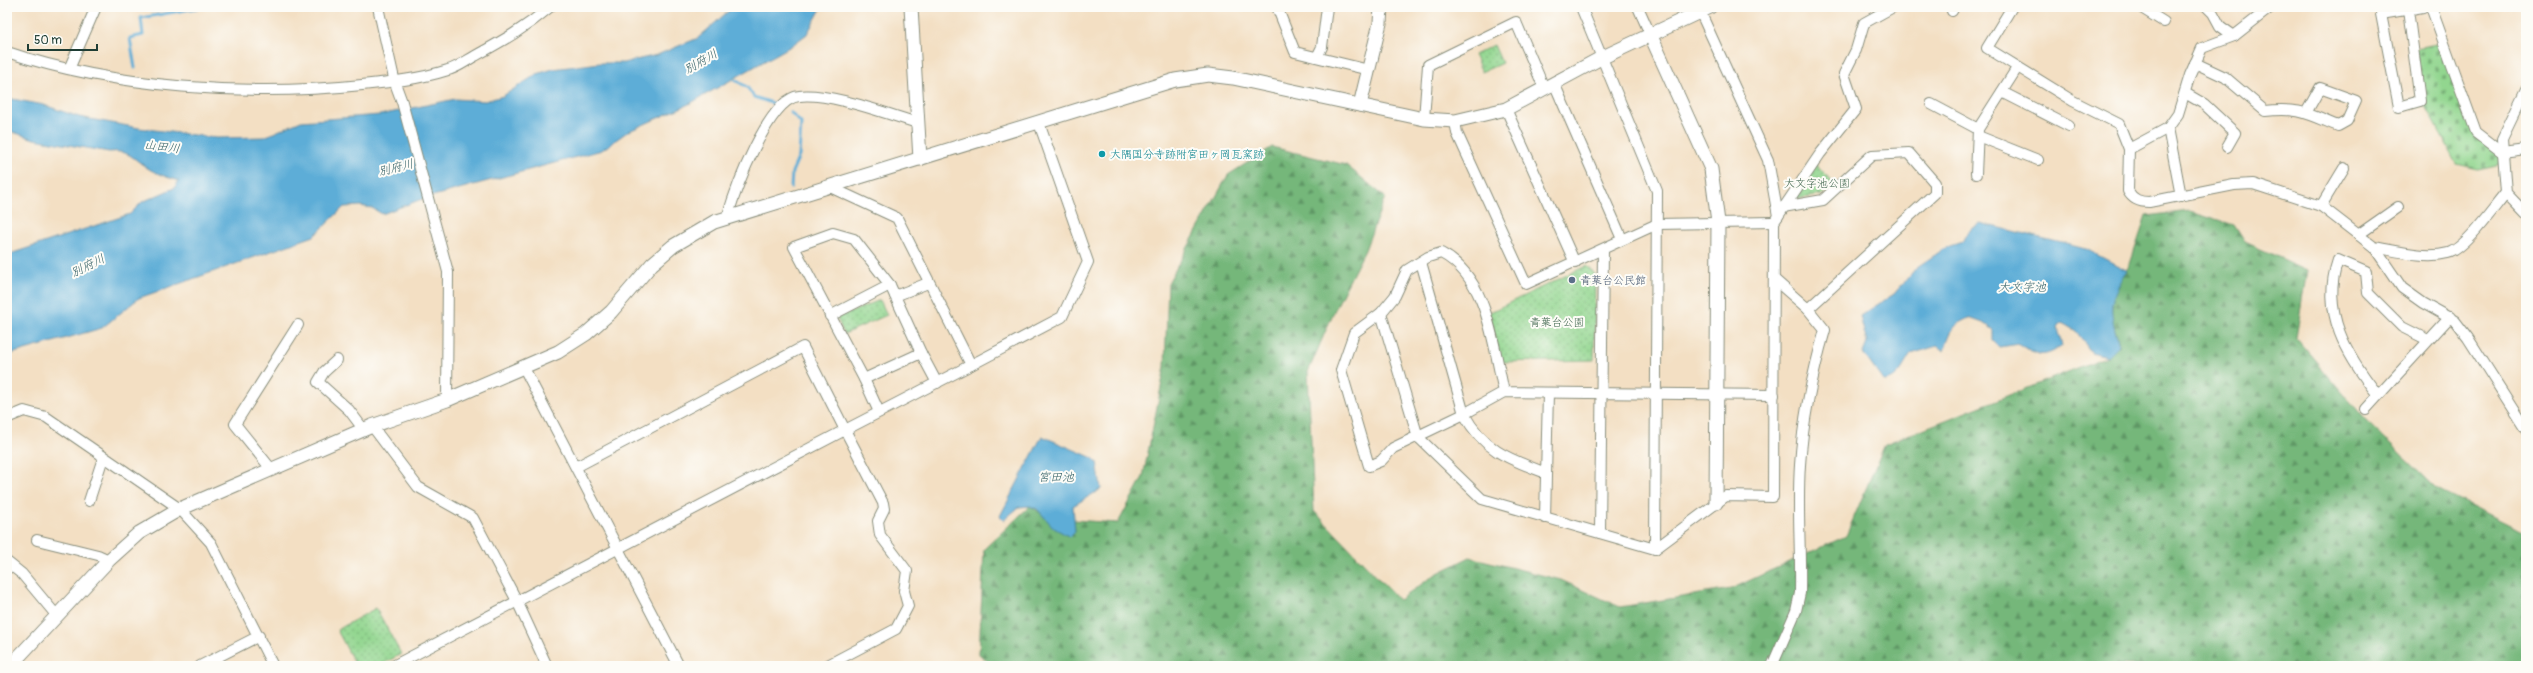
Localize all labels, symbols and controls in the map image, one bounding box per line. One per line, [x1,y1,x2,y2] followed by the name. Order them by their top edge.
[28,26,97,52] scale bar
[34,33,62,48] text: 50 m
[682,47,720,77] water label: 別府川
[143,137,181,157] water label: 山田川
[1110,148,1264,161] place label: 大隅国分寺跡附宮田ヶ岡瓦窯跡
[1097,149,1107,159] marker: 大隅国分寺跡附宮田ヶ岡瓦窯跡
[377,156,415,180] water label: 別府川
[1784,177,1850,190] park label: 大文字池公園
[69,251,107,281] water label: 別府川
[1580,274,1646,287] place label: 青葉台公民館
[1567,275,1577,285] marker: 青葉台公民館
[1998,280,2047,295] water label: 大文字池
[1530,316,1585,329] park label: 青葉台公園
[1038,470,1075,485] water label: 宮田池

